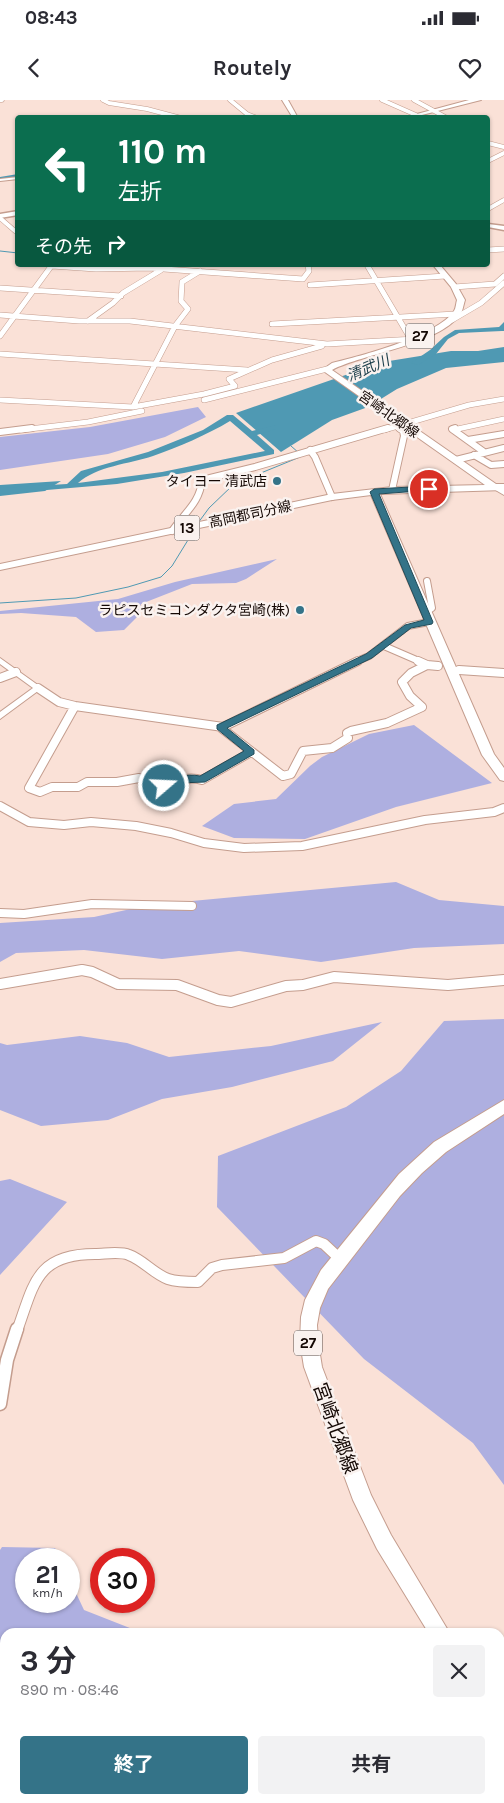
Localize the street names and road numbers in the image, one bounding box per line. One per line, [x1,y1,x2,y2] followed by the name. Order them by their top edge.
[406,324,434,348] road number: 27
[355,387,422,441] street label: 宮崎北郷線
[207,497,293,532] street label: 高岡都司分線
[174,516,200,540] road number: 13
[294,1330,322,1356] road number: 27
[308,1380,362,1477] street label: 宮崎北郷線

